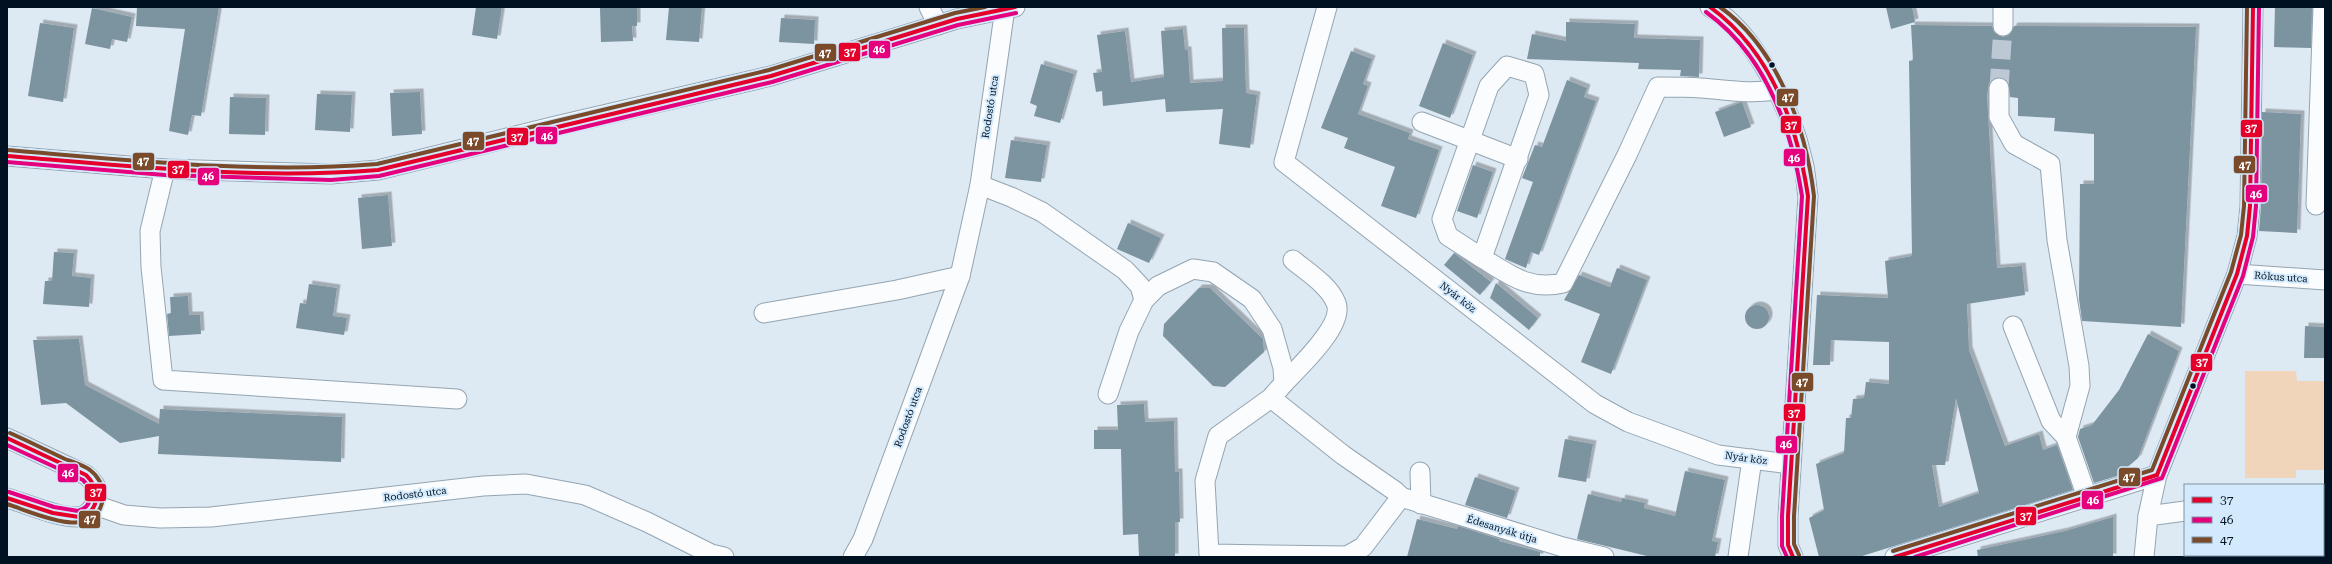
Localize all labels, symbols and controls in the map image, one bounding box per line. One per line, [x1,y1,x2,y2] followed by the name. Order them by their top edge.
[868,40,891,59] line badge: 46
[838,42,861,62] line badge: 37
[814,43,837,62] line badge: 47
[873,43,885,56] text: 46
[844,46,856,59] text: 37
[819,47,831,60] text: 47
[1767,60,1777,70] unlabelled marker
[980,74,1000,139] street label: Rodostó utca
[1776,88,1799,107] line badge: 47
[1782,91,1794,104] text: 47
[1780,115,1802,134] line badge: 37
[1785,119,1797,132] text: 37
[2240,119,2263,138] line badge: 37
[2245,122,2257,135] text: 37
[535,126,558,145] line badge: 46
[506,127,529,146] line badge: 37
[541,130,553,143] text: 46
[462,131,485,151] line badge: 47
[511,131,523,144] text: 37
[467,135,479,148] text: 47
[1783,148,1806,167] line badge: 46
[132,152,155,171] line badge: 47
[1788,152,1800,165] text: 46
[137,155,149,168] text: 47
[2233,155,2256,174] line badge: 47
[2239,159,2251,172] text: 47
[167,160,190,179] line badge: 37
[172,163,184,176] text: 37
[197,167,220,186] line badge: 46
[202,170,214,183] text: 46
[2245,184,2268,203] line badge: 46
[2250,188,2262,201] text: 46
[2254,270,2309,284] street label: Rókus utca
[1438,280,1478,315] street label: Nyár köz
[2190,353,2213,372] line badge: 37
[2196,356,2208,369] text: 37
[1791,372,1814,392] line badge: 47
[1796,376,1808,389] text: 47
[2188,381,2198,391] unlabelled marker
[892,385,924,449] street label: Rodostó utca
[1783,403,1806,422] line badge: 37
[1788,407,1800,420] text: 37
[1775,435,1798,454] line badge: 46
[1780,438,1792,451] text: 46
[1724,450,1768,466] street label: Nyár köz
[57,463,79,483] line badge: 46
[62,467,74,480] text: 46
[2118,467,2141,487] line badge: 47
[2123,471,2135,484] text: 47
[84,483,107,502] line badge: 37
[2184,484,2324,556] legend
[383,485,448,503] street label: Rodostó utca
[90,486,102,499] text: 37
[2081,490,2104,510] line badge: 46
[2220,493,2234,507] text: 37
[2087,494,2099,507] text: 46
[2015,506,2037,526] line badge: 37
[78,510,101,529] line badge: 47
[2020,510,2032,523] text: 37
[84,513,96,526] text: 47
[1465,513,1539,545] street label: Édesanyák útja
[2220,513,2234,527] text: 46
[2220,533,2234,547] text: 47

